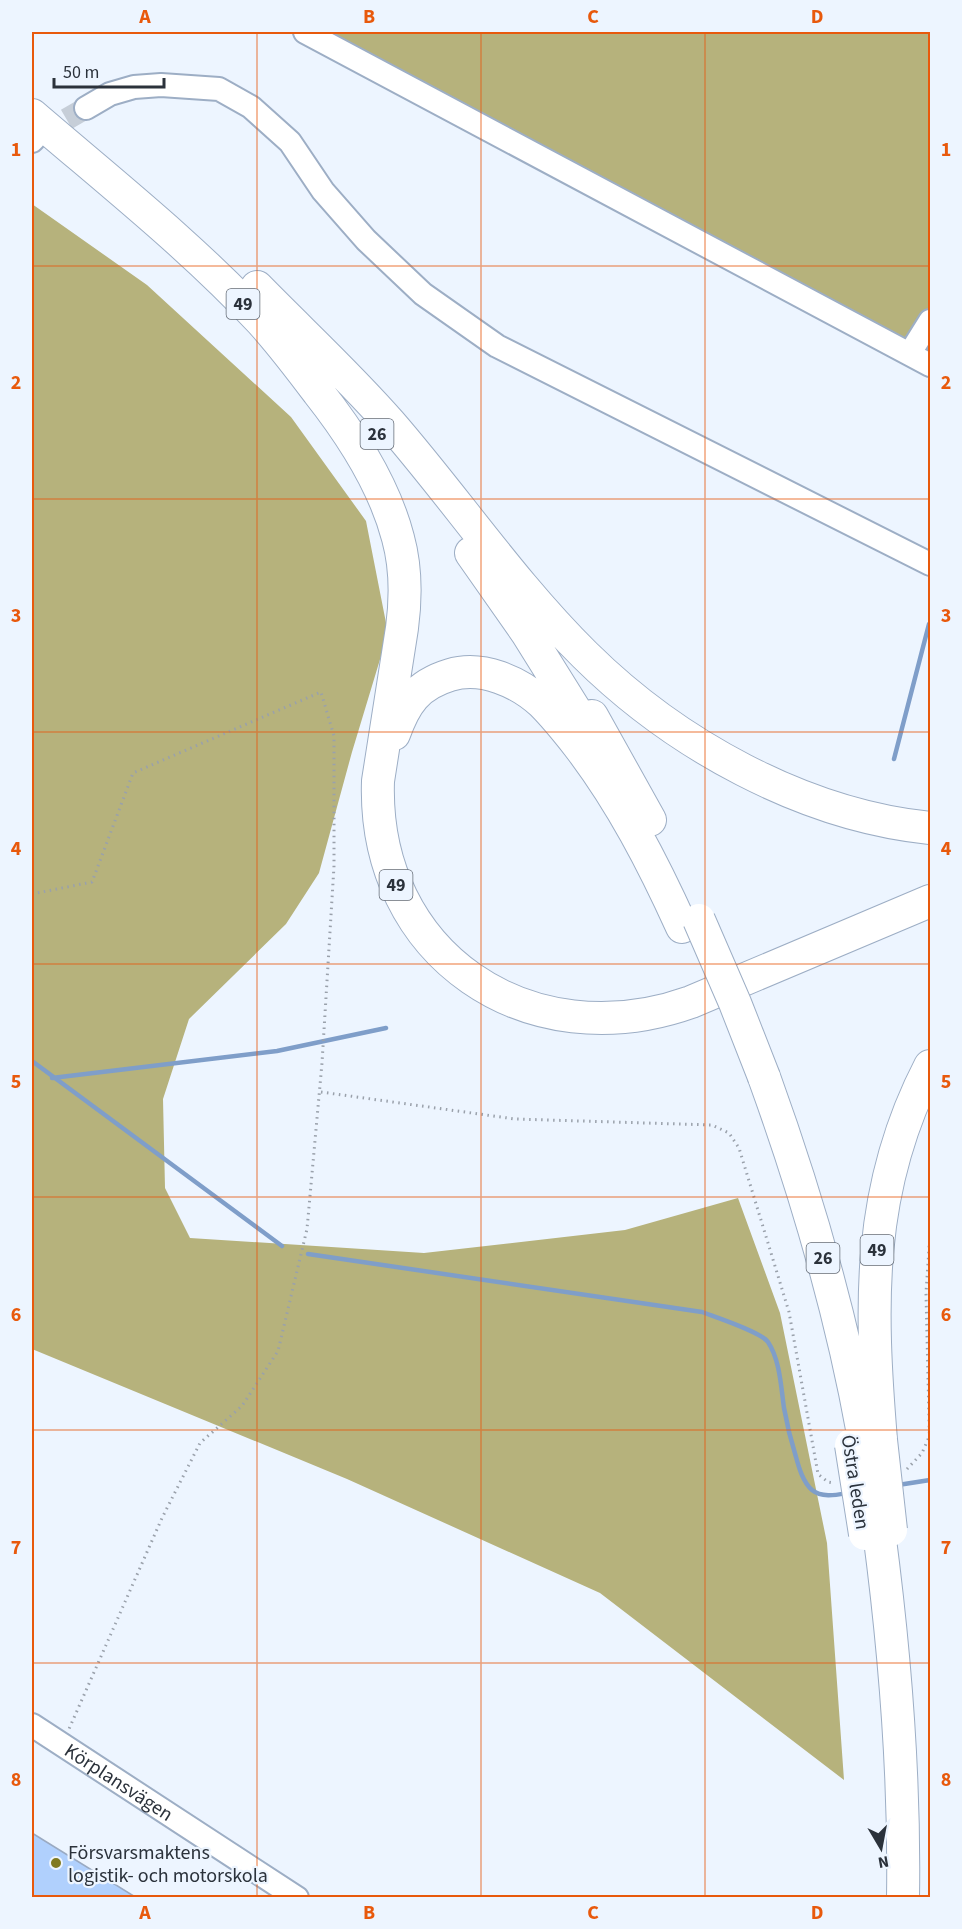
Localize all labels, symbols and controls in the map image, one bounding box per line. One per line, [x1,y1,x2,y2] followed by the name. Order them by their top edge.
[138,3,151,31] text: A
[363,3,375,31] text: B
[587,3,599,31] text: C
[811,3,823,31] text: D
[54,51,164,89] scale bar
[63,60,99,85] text: 50 m
[11,136,21,164] text: 1
[941,136,951,164] text: 1
[226,289,260,319] road number: 49
[11,369,21,397] text: 2
[941,369,951,397] text: 2
[360,419,394,449] road number: 26
[11,602,21,630] text: 3
[941,602,951,630] text: 3
[11,835,22,863] text: 4
[941,835,952,863] text: 4
[380,870,412,900] road number: 49
[11,1068,21,1096] text: 5
[941,1068,951,1096] text: 5
[860,1235,894,1265] road number: 49
[806,1243,840,1273] road number: 26
[11,1301,21,1329] text: 6
[941,1301,951,1329] text: 6
[834,1433,876,1532] street label: Östra leden
[11,1534,21,1562] text: 7
[941,1534,951,1562] text: 7
[59,1737,178,1828] street label: Körplansvägen
[11,1766,21,1794] text: 8
[941,1766,951,1794] text: 8
[851,1818,911,1878] north arrow
[68,1839,268,1890] place label: Försvarsmaktens logistik- och motorskola
[876,1850,891,1874] text: N
[49,1856,63,1870] marker: Försvarsmaktens logistik- och motorskola
[138,1899,151,1927] text: A
[363,1899,375,1927] text: B
[587,1899,599,1927] text: C
[811,1899,823,1927] text: D

